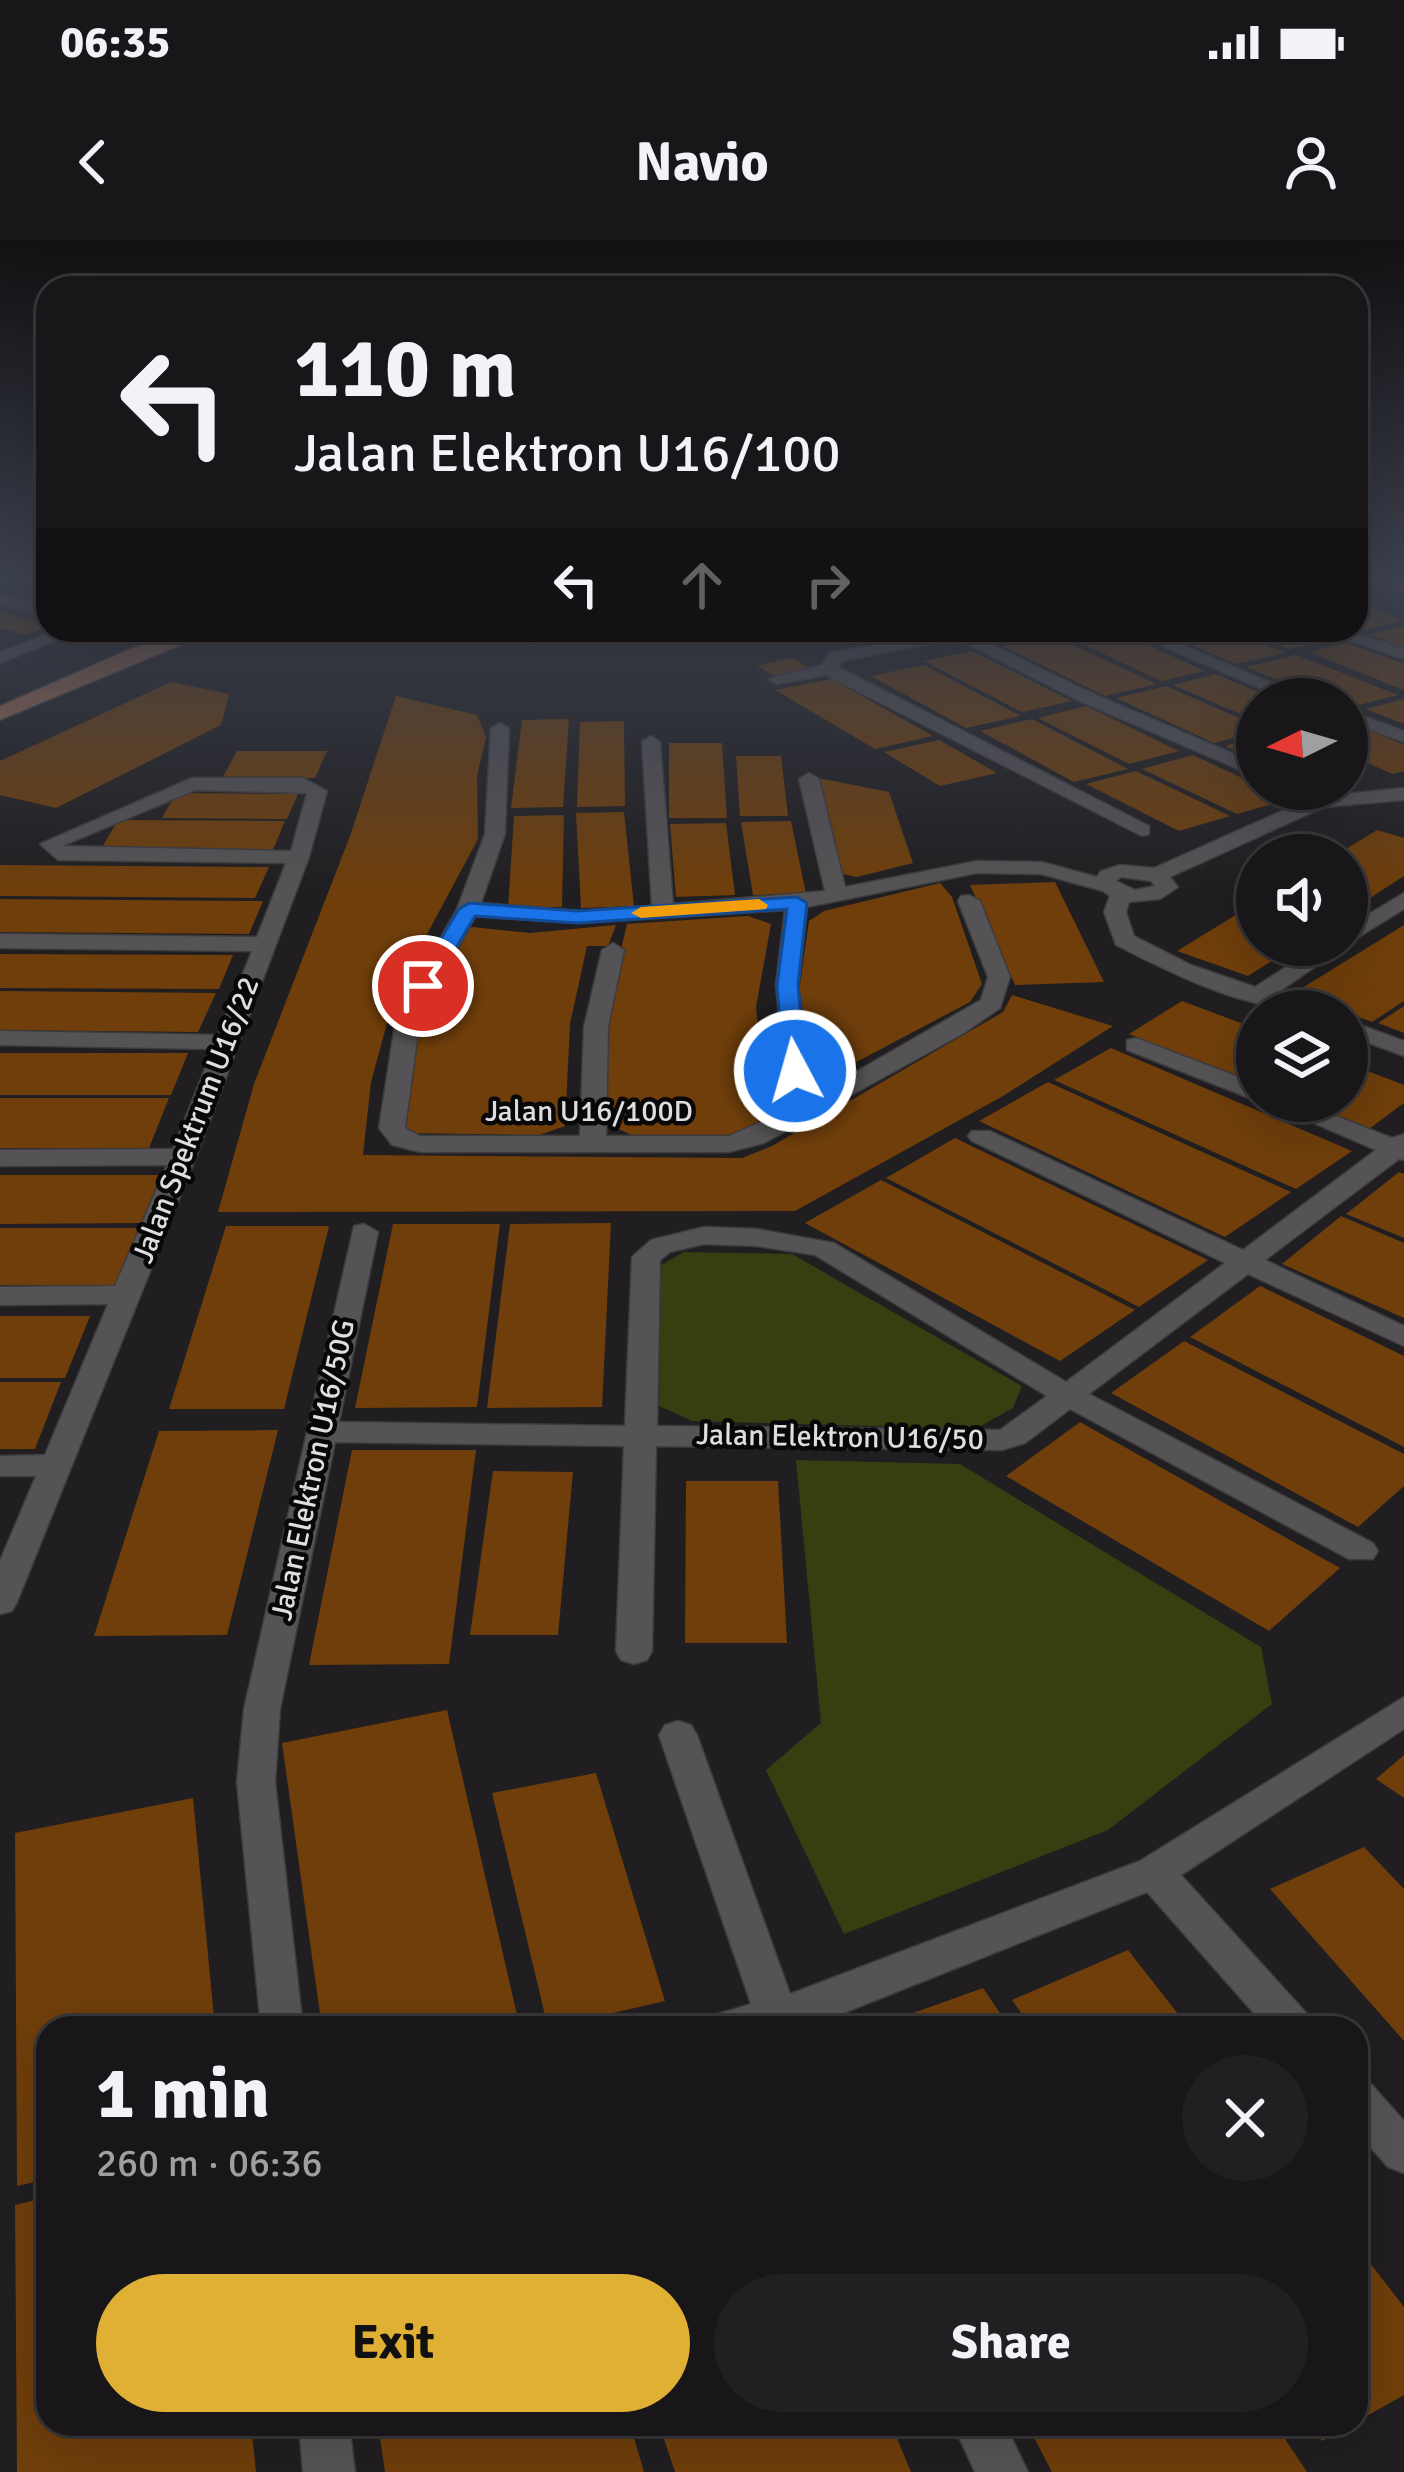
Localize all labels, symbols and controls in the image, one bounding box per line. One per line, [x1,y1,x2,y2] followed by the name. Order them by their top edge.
[60,15,170,70] text: 06:35
[60,129,126,195] icon: back
[635,129,769,196] text: Navio
[1278,129,1344,195] icon: person
[294,317,516,421] text: 110 m
[96,324,252,480] icon: left
[294,420,841,487] text: Jalan Elektron U16/100
[543,552,609,618] icon: left
[669,552,735,618] icon: ahead
[795,552,861,618] icon: right
[1236,678,1368,810] north arrow
[1236,678,1368,1122] map controls
[1236,834,1368,966] button: sound
[372,935,474,1037] pin
[390,953,456,1019] icon: arrive
[124,972,268,1268] street label: Jalan Spektrum U16/22
[1236,990,1368,1122] button: layers
[732,1008,858,1134] position arrow
[485,1093,693,1130] street label: Jalan U16/100D
[263,1316,363,1624] street label: Jalan Elektron U16/50G
[696,1416,984,1458] street label: Jalan Elektron U16/50
[96,2049,270,2138] text: 1 min
[1182,2055,1308,2181] button: close
[96,2139,323,2187] text: 260 m · 06:36
[96,2274,690,2412] button: Exit
[714,2274,1308,2412] button: Share

